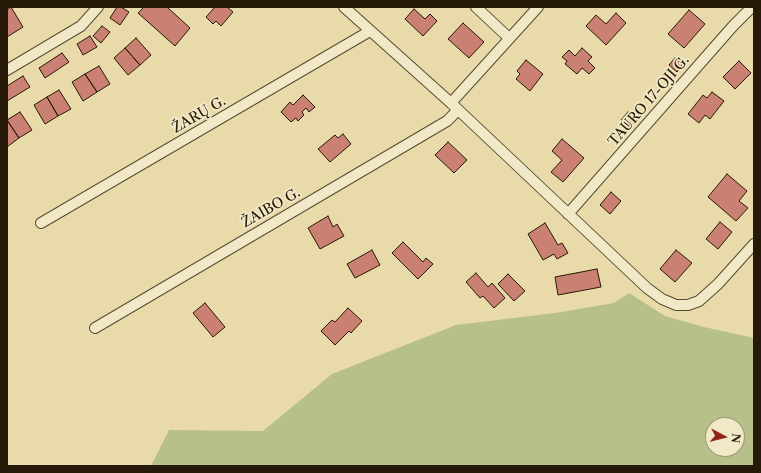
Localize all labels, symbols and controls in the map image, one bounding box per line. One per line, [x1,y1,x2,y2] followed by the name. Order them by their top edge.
[605,52,693,150] street label: TAURO 17-OJI G.
[169,93,229,137] street label: ŽARŲ G.
[239,184,303,232] street label: ŽAIBO G.
[705,417,745,457] north arrow
[728,433,743,444] text: N

